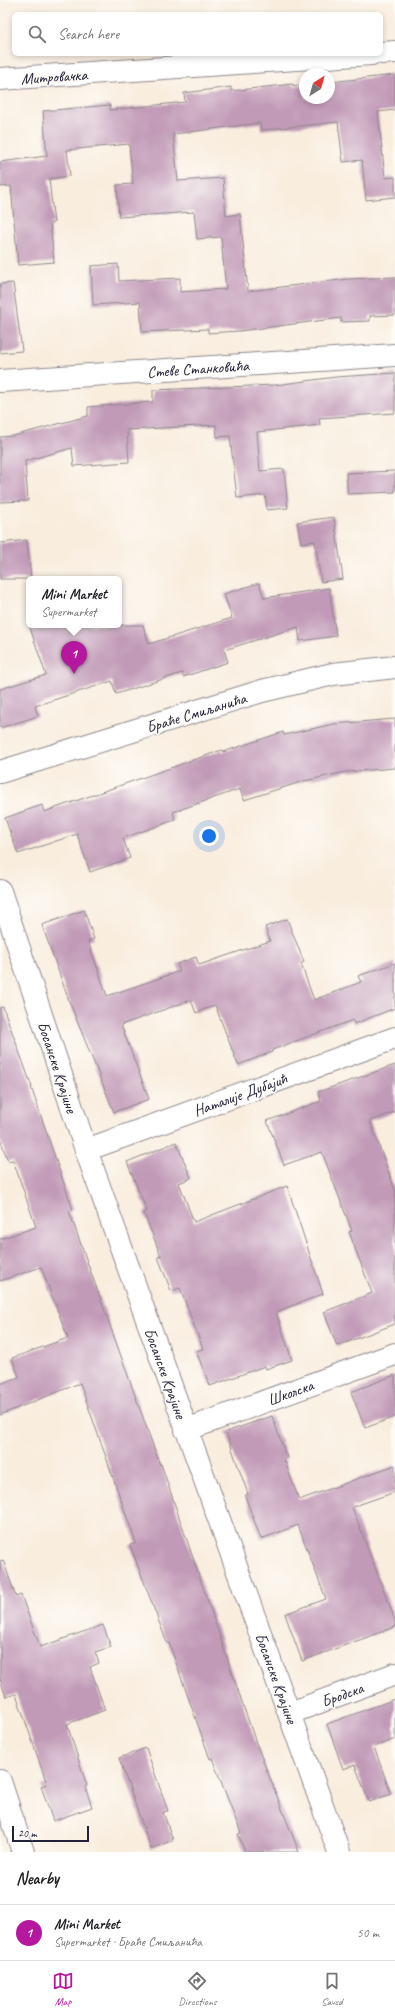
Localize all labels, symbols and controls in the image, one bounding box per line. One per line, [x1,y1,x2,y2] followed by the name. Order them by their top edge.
[12,12,383,56] search box
[26,23,48,45] icon: search
[58,25,119,44] text: Search here
[20,65,89,89] street label: Митровачка
[299,68,335,104] north arrow
[147,355,251,383] street label: Стеве Станковића
[26,576,122,628] popup
[41,585,107,604] text: Mini Market
[41,604,96,620] text: Supermarket
[61,641,87,674] pin: 1
[144,688,250,738] street label: Браће Смиљанића
[199,826,219,846] your location
[33,1019,82,1117] street label: Босанске Крајине
[191,1068,291,1121] street label: Наталије Дубајић
[139,1325,191,1423] street label: Босанске Крајине
[265,1375,317,1410] street label: Школска
[250,1630,302,1728] street label: Босанске Крајине
[319,1678,368,1712] street label: Бродска
[12,1824,89,1843] scale bar
[18,1826,37,1840] text: 20 m
[16,1868,59,1889] text: Nearby
[54,1915,120,1934] text: Mini Market
[26,1925,32,1941] text: 1
[357,1925,379,1941] text: 50 m
[54,1934,202,1950] text: Supermarket · Браће Смиљанића
[52,1970,74,2008] tab: Map
[178,1970,217,2008] tab: Directions
[321,1970,343,2008] tab: Saved

